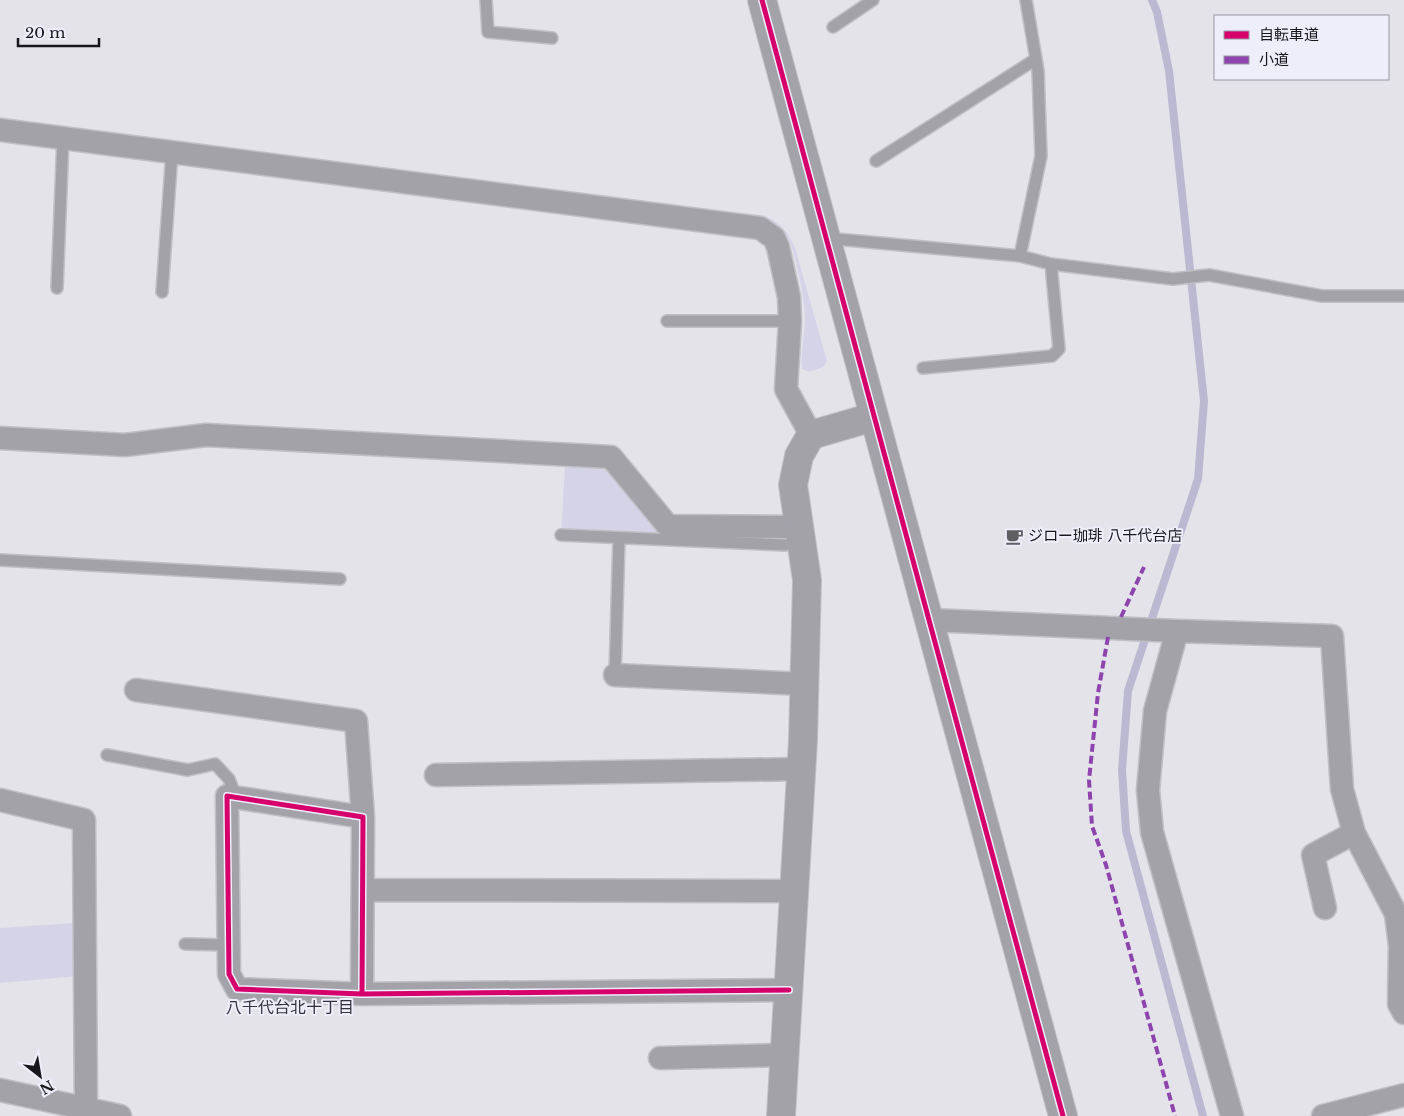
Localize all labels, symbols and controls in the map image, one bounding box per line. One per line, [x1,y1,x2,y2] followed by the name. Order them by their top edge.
[18,15,99,47] scale bar
[1214,15,1389,80] legend
[25,23,65,42] text: 20 m
[1259,25,1319,44] text: 自転車道
[1259,50,1289,69] text: 小道
[1004,526,1024,546] cafe icon: ジロー珈琲 八千代台店
[1028,526,1182,545] place label: ジロー珈琲 八千代台店
[226,997,354,1017] district label: 八千代台北十丁目
[15,1051,65,1101] north arrow
[36,1076,57,1098] text: N

